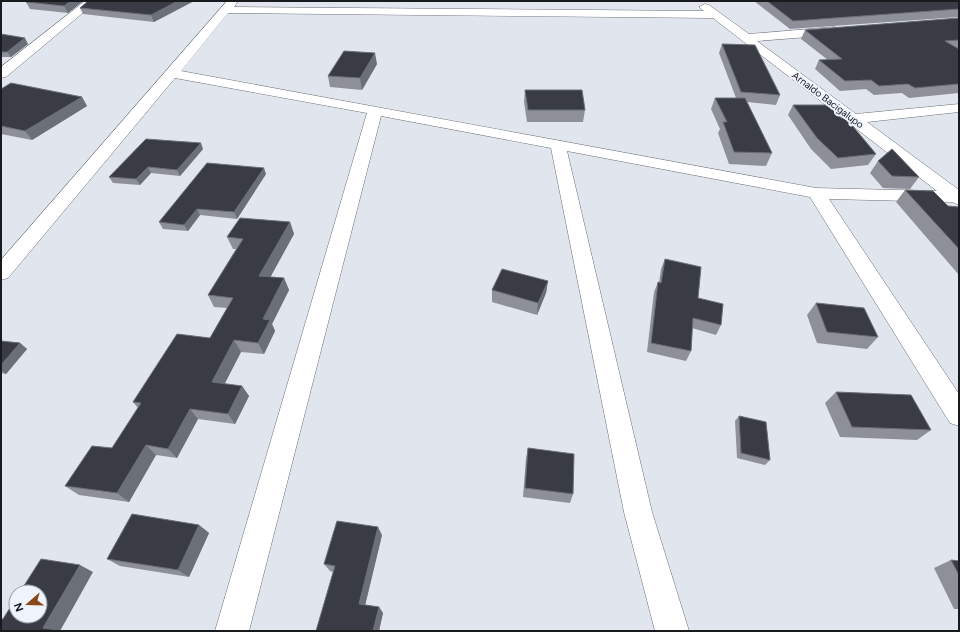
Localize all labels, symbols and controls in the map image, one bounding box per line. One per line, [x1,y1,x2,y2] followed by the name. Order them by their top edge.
[790,69,867,131] street label: Arnaldo Bacigalupo
[8,584,48,624] north arrow
[12,601,27,613] text: N

